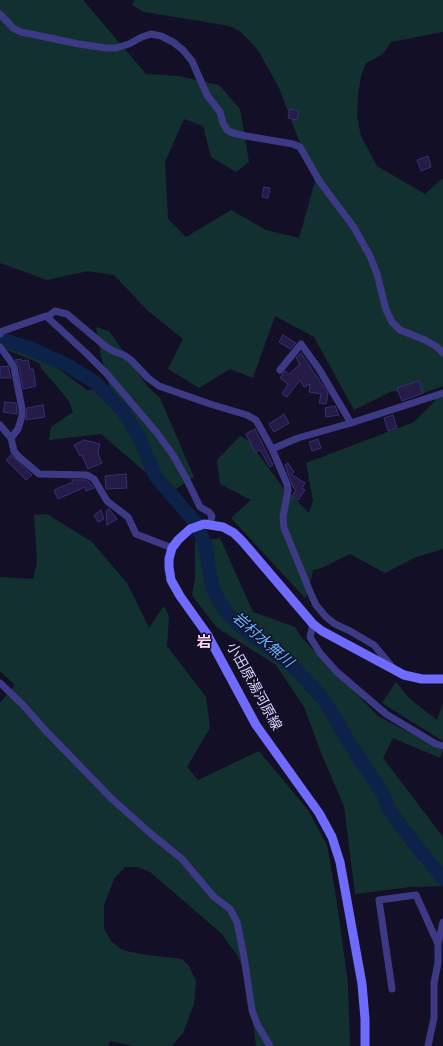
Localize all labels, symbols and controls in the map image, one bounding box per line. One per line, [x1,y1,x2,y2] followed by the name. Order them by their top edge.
[228,610,296,672] water label: 岩村水無川
[197,635,211,653] district label: 岩
[222,640,284,734] street label: 小田原湯河原線

